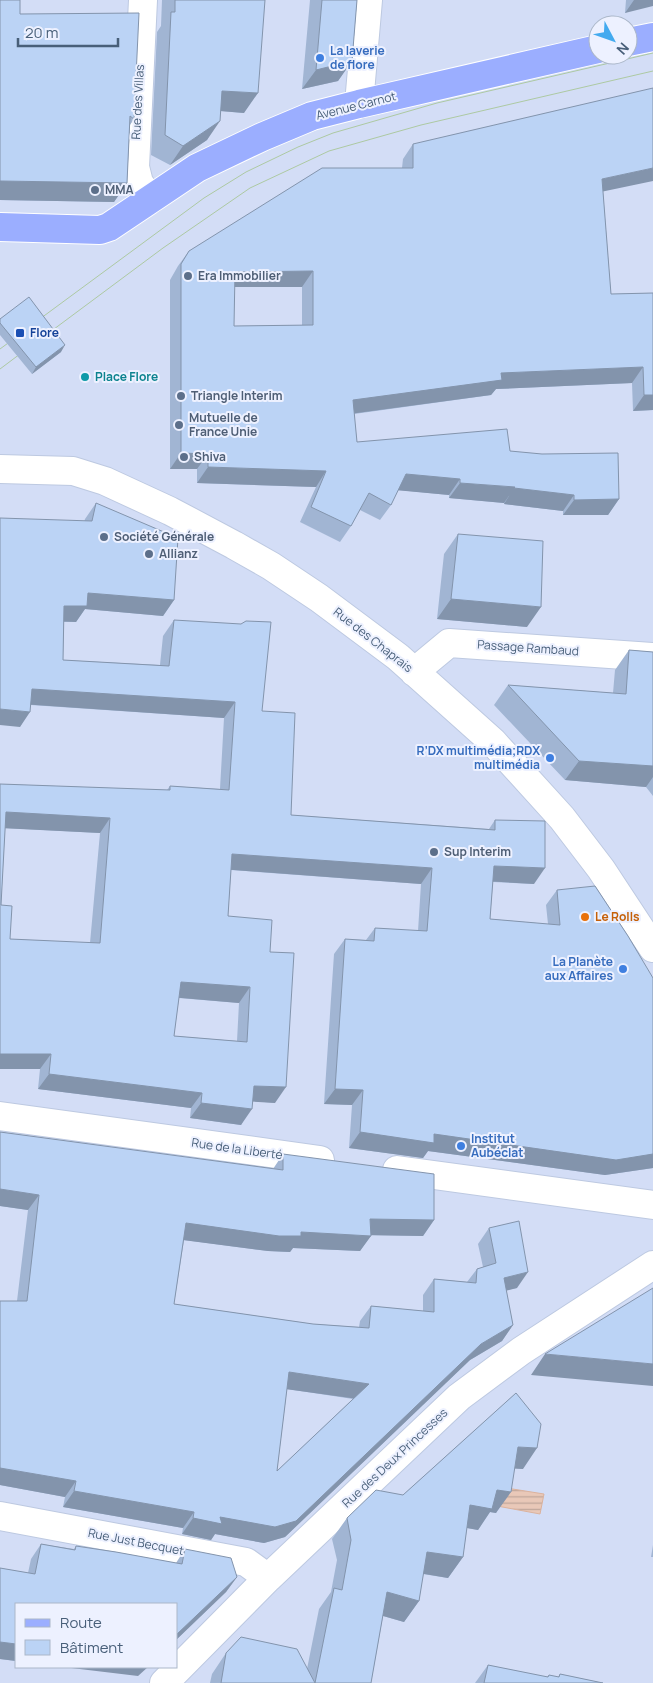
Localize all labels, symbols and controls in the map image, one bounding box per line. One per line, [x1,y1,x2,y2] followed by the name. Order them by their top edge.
[18,15,118,47] scale bar
[588,15,638,65] north arrow
[25,22,58,43] text: 20 m
[613,39,634,59] text: N
[330,42,385,73] place label: La laverie de flore
[314,52,326,64] marker: La laverie de flore
[127,64,148,140] street label: Rue des Villas
[314,87,398,124] street label: Avenue Carnot
[105,181,134,198] place label: MMA
[89,184,101,196] marker: MMA
[198,267,281,284] place label: Era Immobilier
[182,270,194,282] marker: Era Immobilier
[30,324,59,341] place label: Flore
[14,327,26,339] marker: Flore
[95,368,158,385] place label: Place Flore
[79,371,91,383] marker: Place Flore
[191,387,283,404] place label: Triangle Interim
[175,390,187,402] marker: Triangle Interim
[189,409,258,440] place label: Mutuelle de France Unie
[173,419,185,431] marker: Mutuelle de France Unie
[194,448,226,465] place label: Shiva
[178,451,190,463] marker: Shiva
[114,528,214,545] place label: Société Générale
[98,531,110,543] marker: Société Générale
[159,545,198,562] place label: Allianz
[143,548,155,560] marker: Allianz
[330,603,416,676] street label: Rue des Chaprais
[477,635,579,660] street label: Passage Rambaud
[416,742,540,773] place label: R’DX multimédia;RDX multimédia
[544,752,556,764] marker: R’DX multimédia;RDX multimédia
[444,843,511,860] place label: Sup Interim
[428,846,440,858] marker: Sup Interim
[595,908,640,925] place label: Le Rolls
[579,911,591,923] marker: Le Rolls
[545,953,613,984] place label: La Planète aux Affaires
[617,963,629,975] marker: La Planète aux Affaires
[471,1130,523,1161] place label: Institut Aubéclat
[190,1134,284,1163] street label: Rue de la Liberté
[455,1140,467,1152] marker: Institut Aubéclat
[338,1404,451,1511] street label: Rue des Deux Princesses
[87,1524,186,1559] street label: Rue Just Becquet
[15,1603,178,1668] legend
[60,1612,102,1633] text: Route
[60,1637,123,1658] text: Bâtiment

